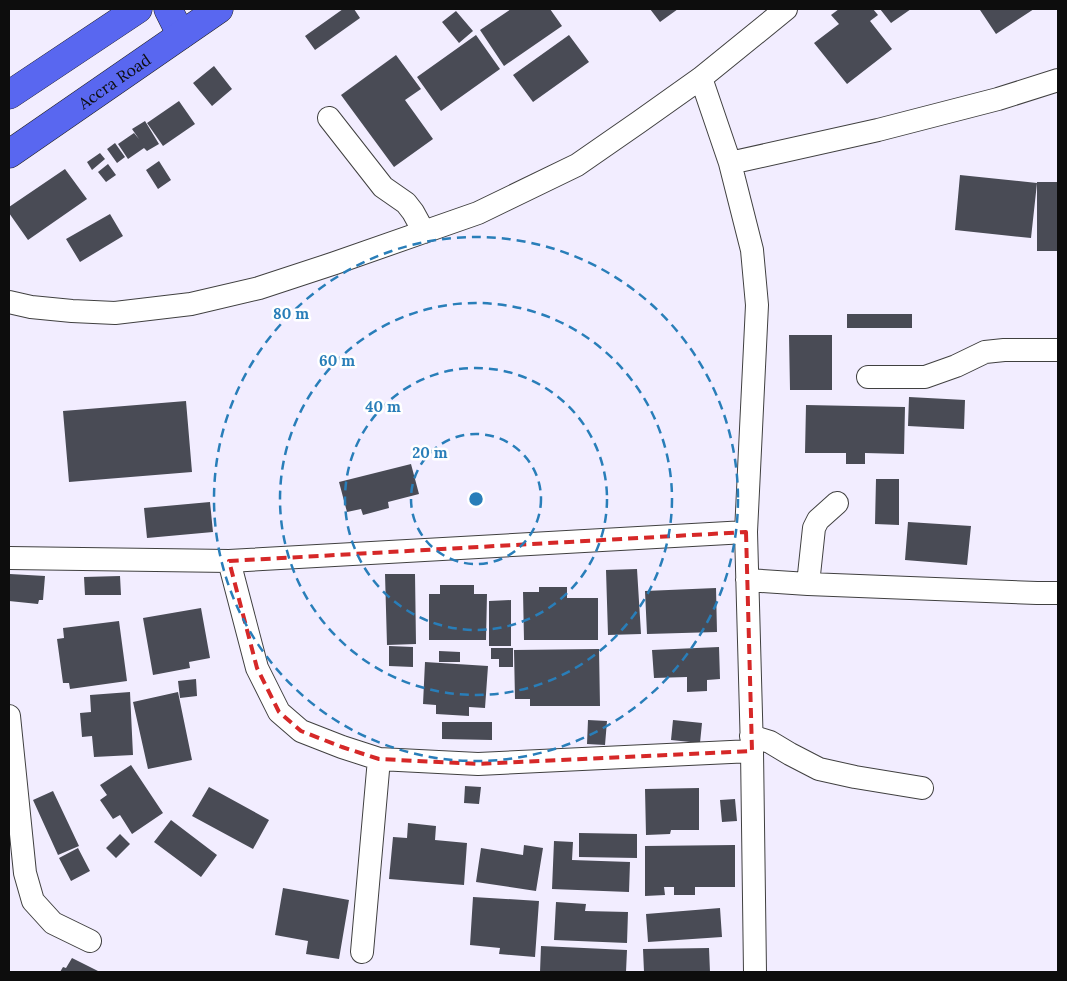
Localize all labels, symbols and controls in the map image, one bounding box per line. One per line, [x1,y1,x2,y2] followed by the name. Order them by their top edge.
[73,49,155,114] street label: Accra Road
[273,304,309,323] text: 80 m
[319,351,355,370] text: 60 m
[365,397,401,416] text: 40 m
[412,443,448,462] text: 20 m
[467,490,485,508] centre of rings

